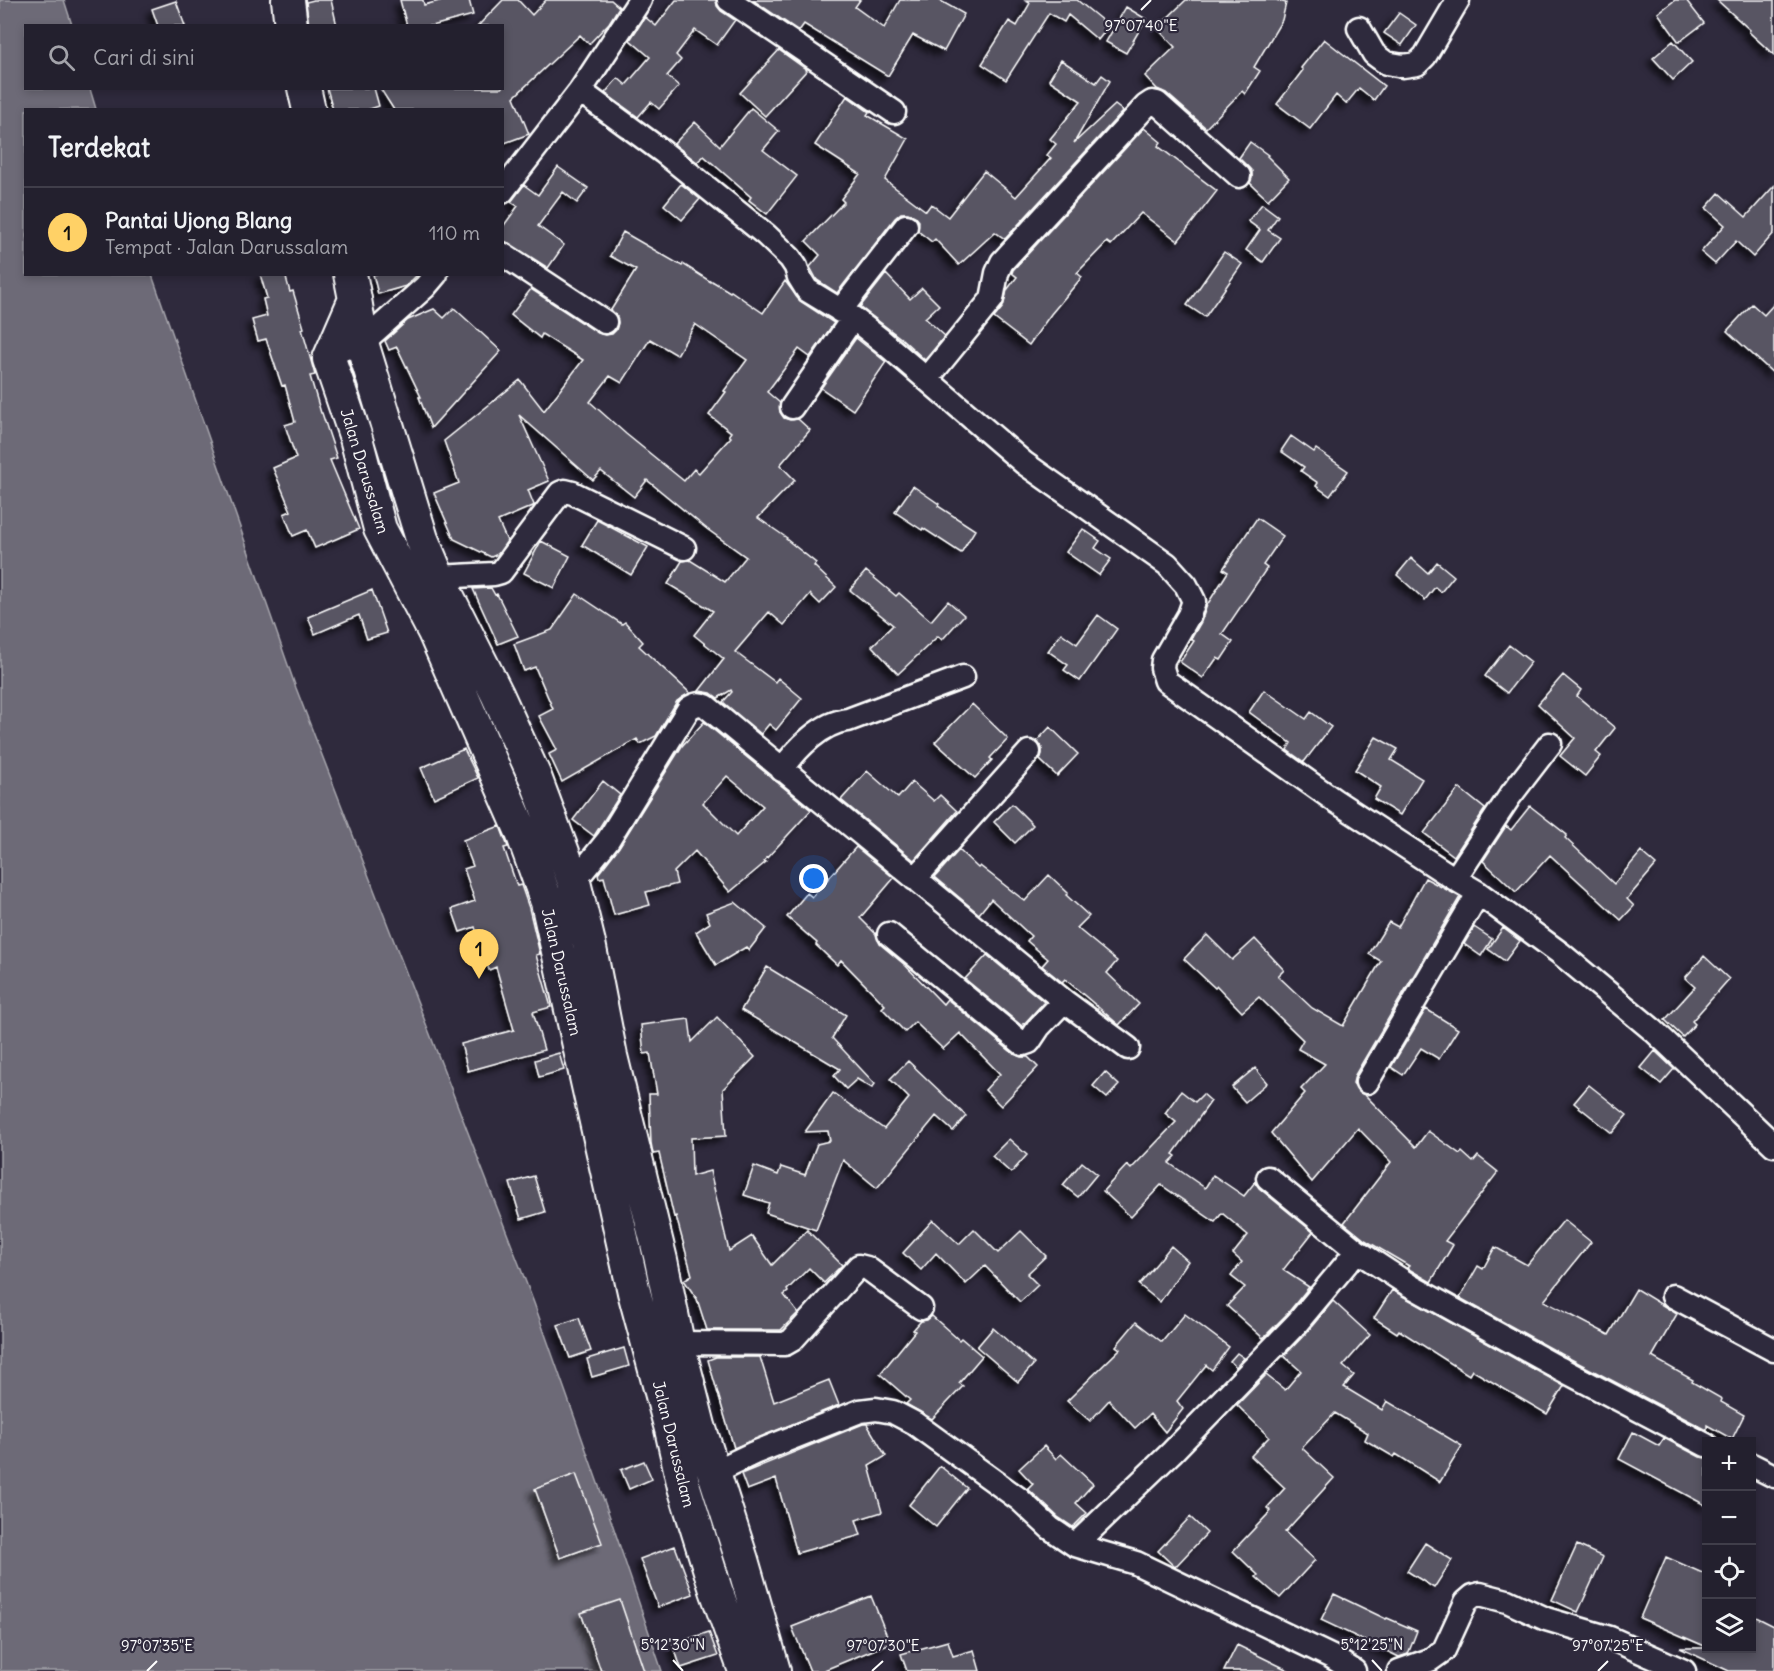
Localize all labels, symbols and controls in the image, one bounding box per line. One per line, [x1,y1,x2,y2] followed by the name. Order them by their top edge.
[1105,16,1178,35] text: 97°07'40"E
[24,24,504,90] search box
[45,41,78,74] icon: search
[93,43,195,71] text: Cari di sini
[48,131,150,164] text: Terdekat
[105,206,292,234] text: Pantai Ujong Blang
[64,220,71,245] text: 1
[429,220,480,245] text: 110 m
[105,234,348,259] text: Tempat · Jalan Darussalam
[336,406,394,536] street label: Jalan Darussalam
[799,864,828,893] your location
[538,907,586,1037] street label: Jalan Darussalam
[460,930,498,979] pin: 1
[649,1379,699,1509] street label: Jalan Darussalam
[1702,1437,1756,1653] map controls
[1702,1437,1756,1491] button: +
[1702,1491,1756,1545] button: −
[1702,1545,1756,1599] button: locate
[1702,1599,1756,1653] button: layers
[641,1635,705,1654] text: 5°12'30"N
[1340,1635,1404,1654] text: 5°12'25"N
[121,1636,193,1655] text: 97°07'35"E
[846,1636,920,1655] text: 97°07'30"E
[1572,1636,1644,1655] text: 97°07'25"E

